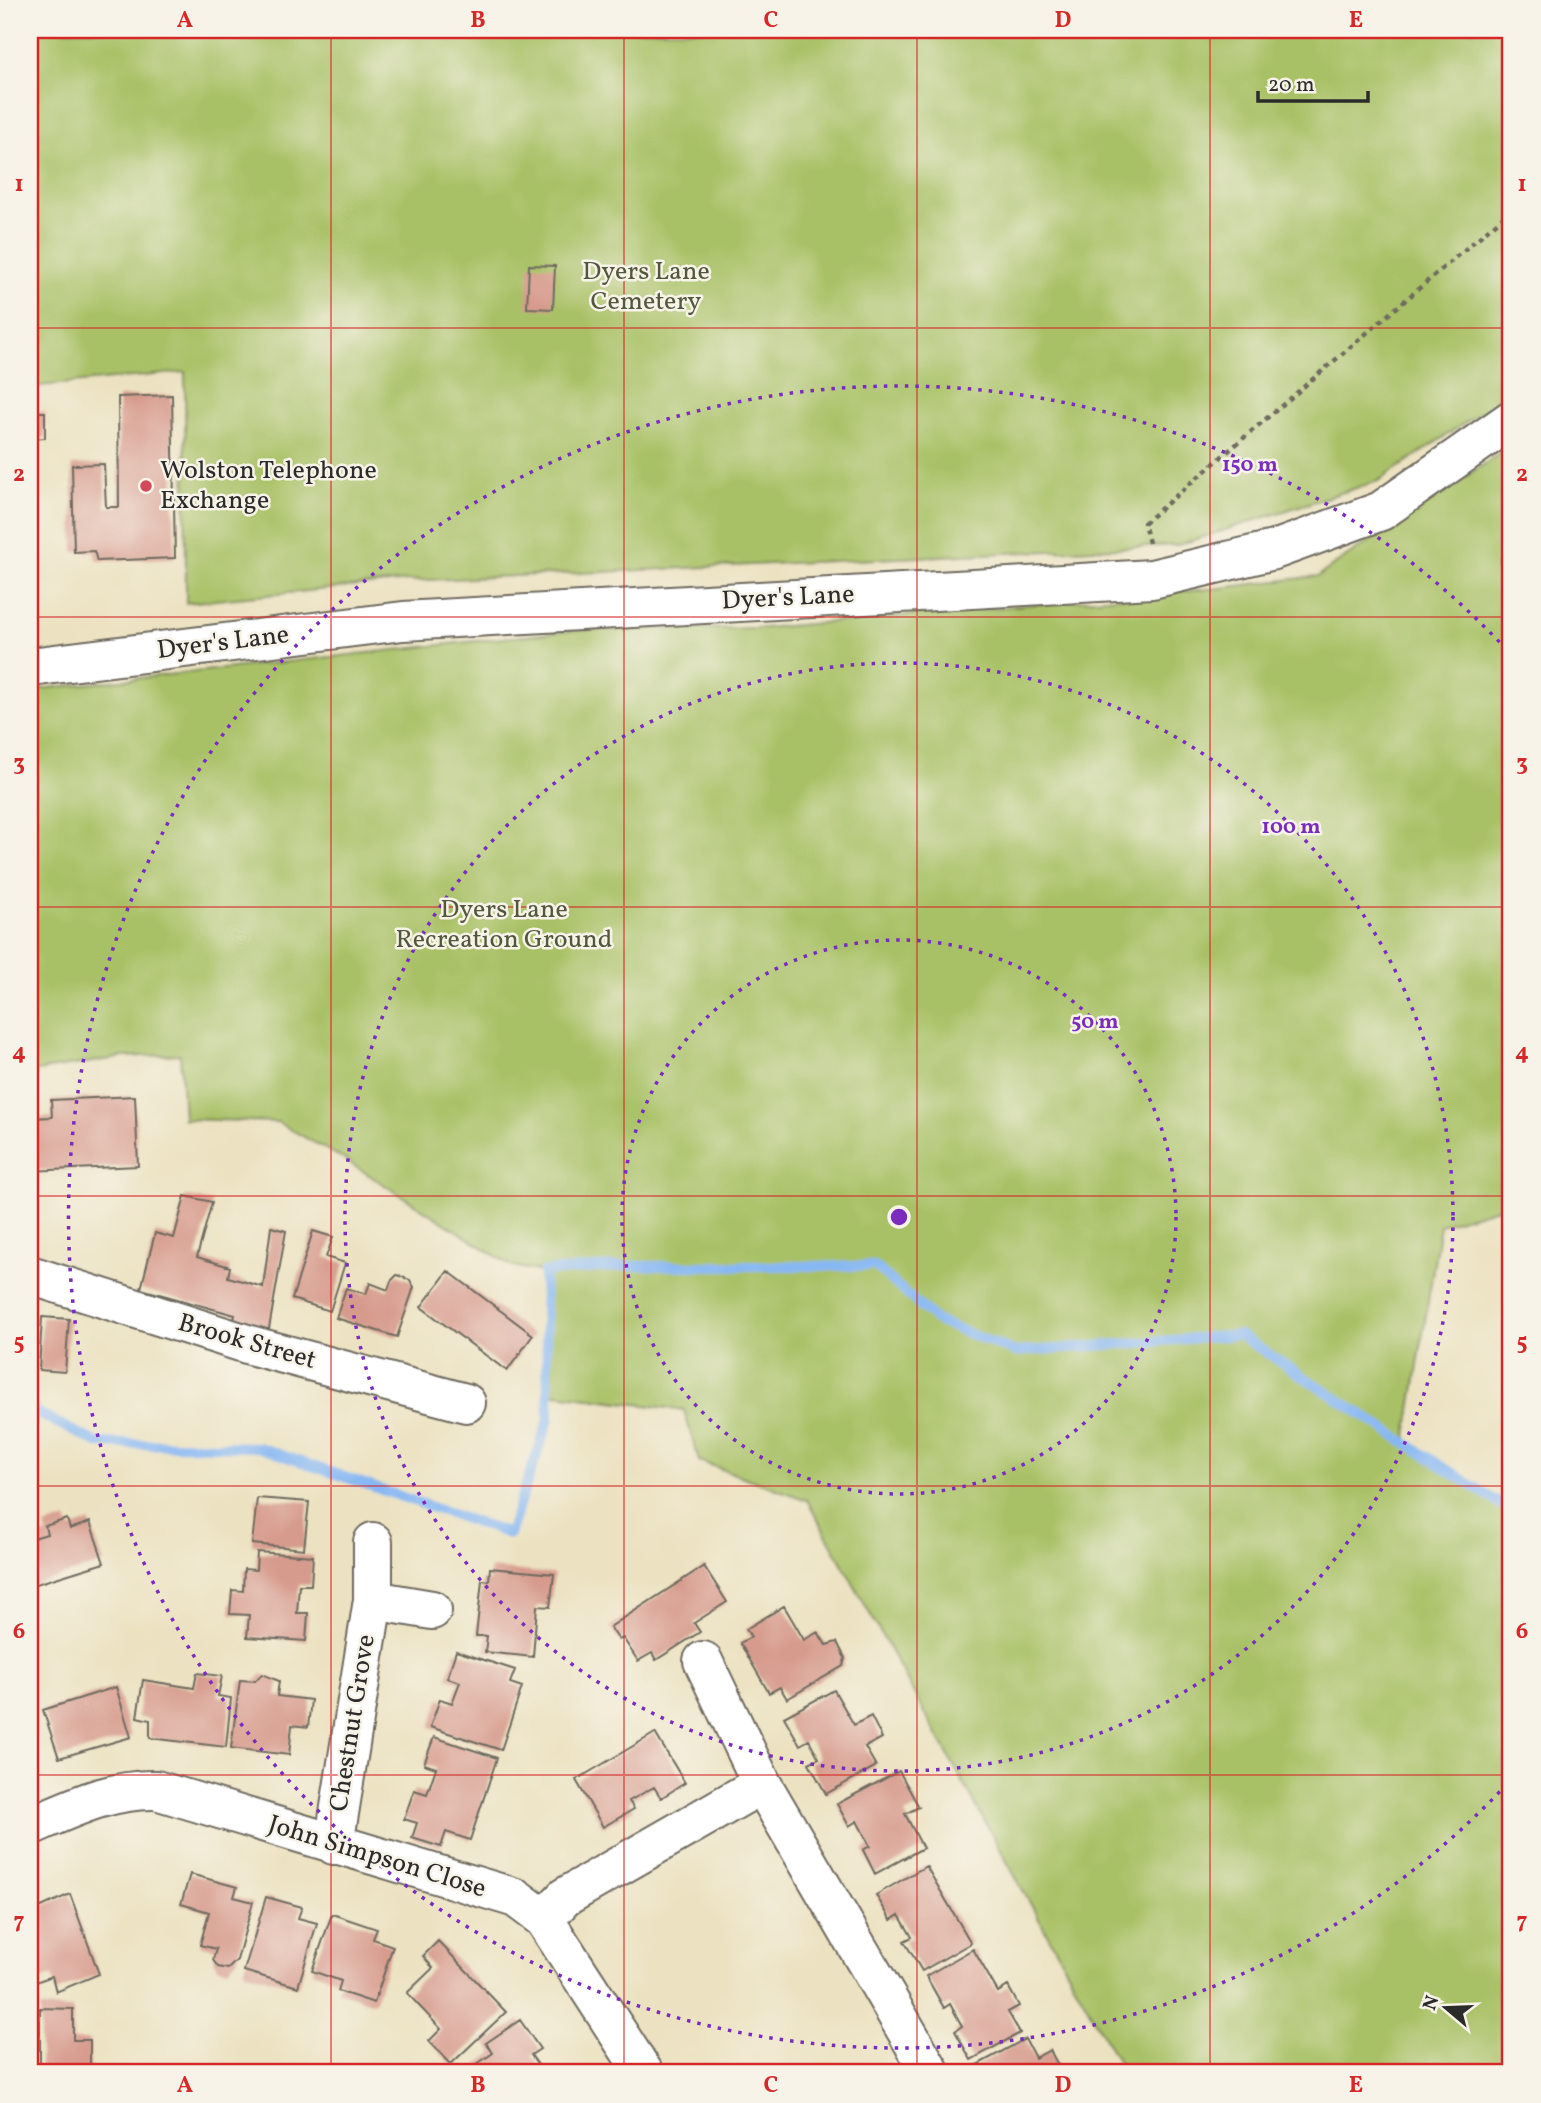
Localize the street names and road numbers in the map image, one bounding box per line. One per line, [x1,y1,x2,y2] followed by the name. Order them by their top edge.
[721,577,855,619] street label: Dyer's Lane
[155,617,291,669] street label: Dyer's Lane
[174,1305,320,1379] street label: Brook Street
[321,1632,385,1814] street label: Chestnut Grove
[264,1807,490,1907] street label: John Simpson Close

